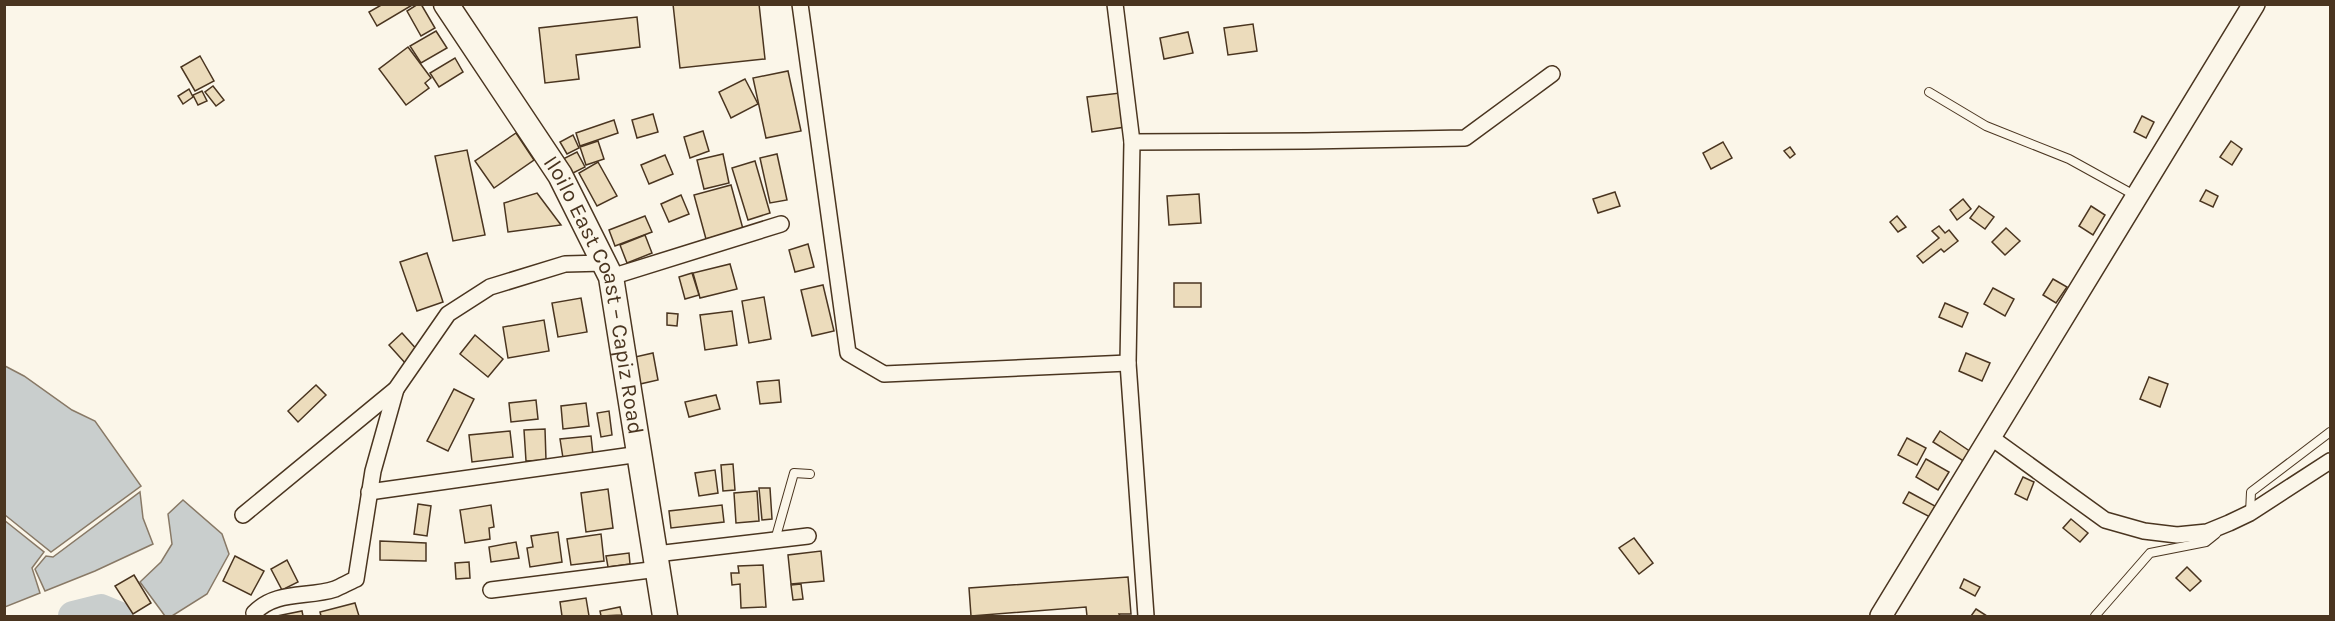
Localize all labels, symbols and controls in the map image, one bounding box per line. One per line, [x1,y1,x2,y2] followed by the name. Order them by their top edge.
[538,151,649,436] street label: Iloilo East Coast – Capiz Road

